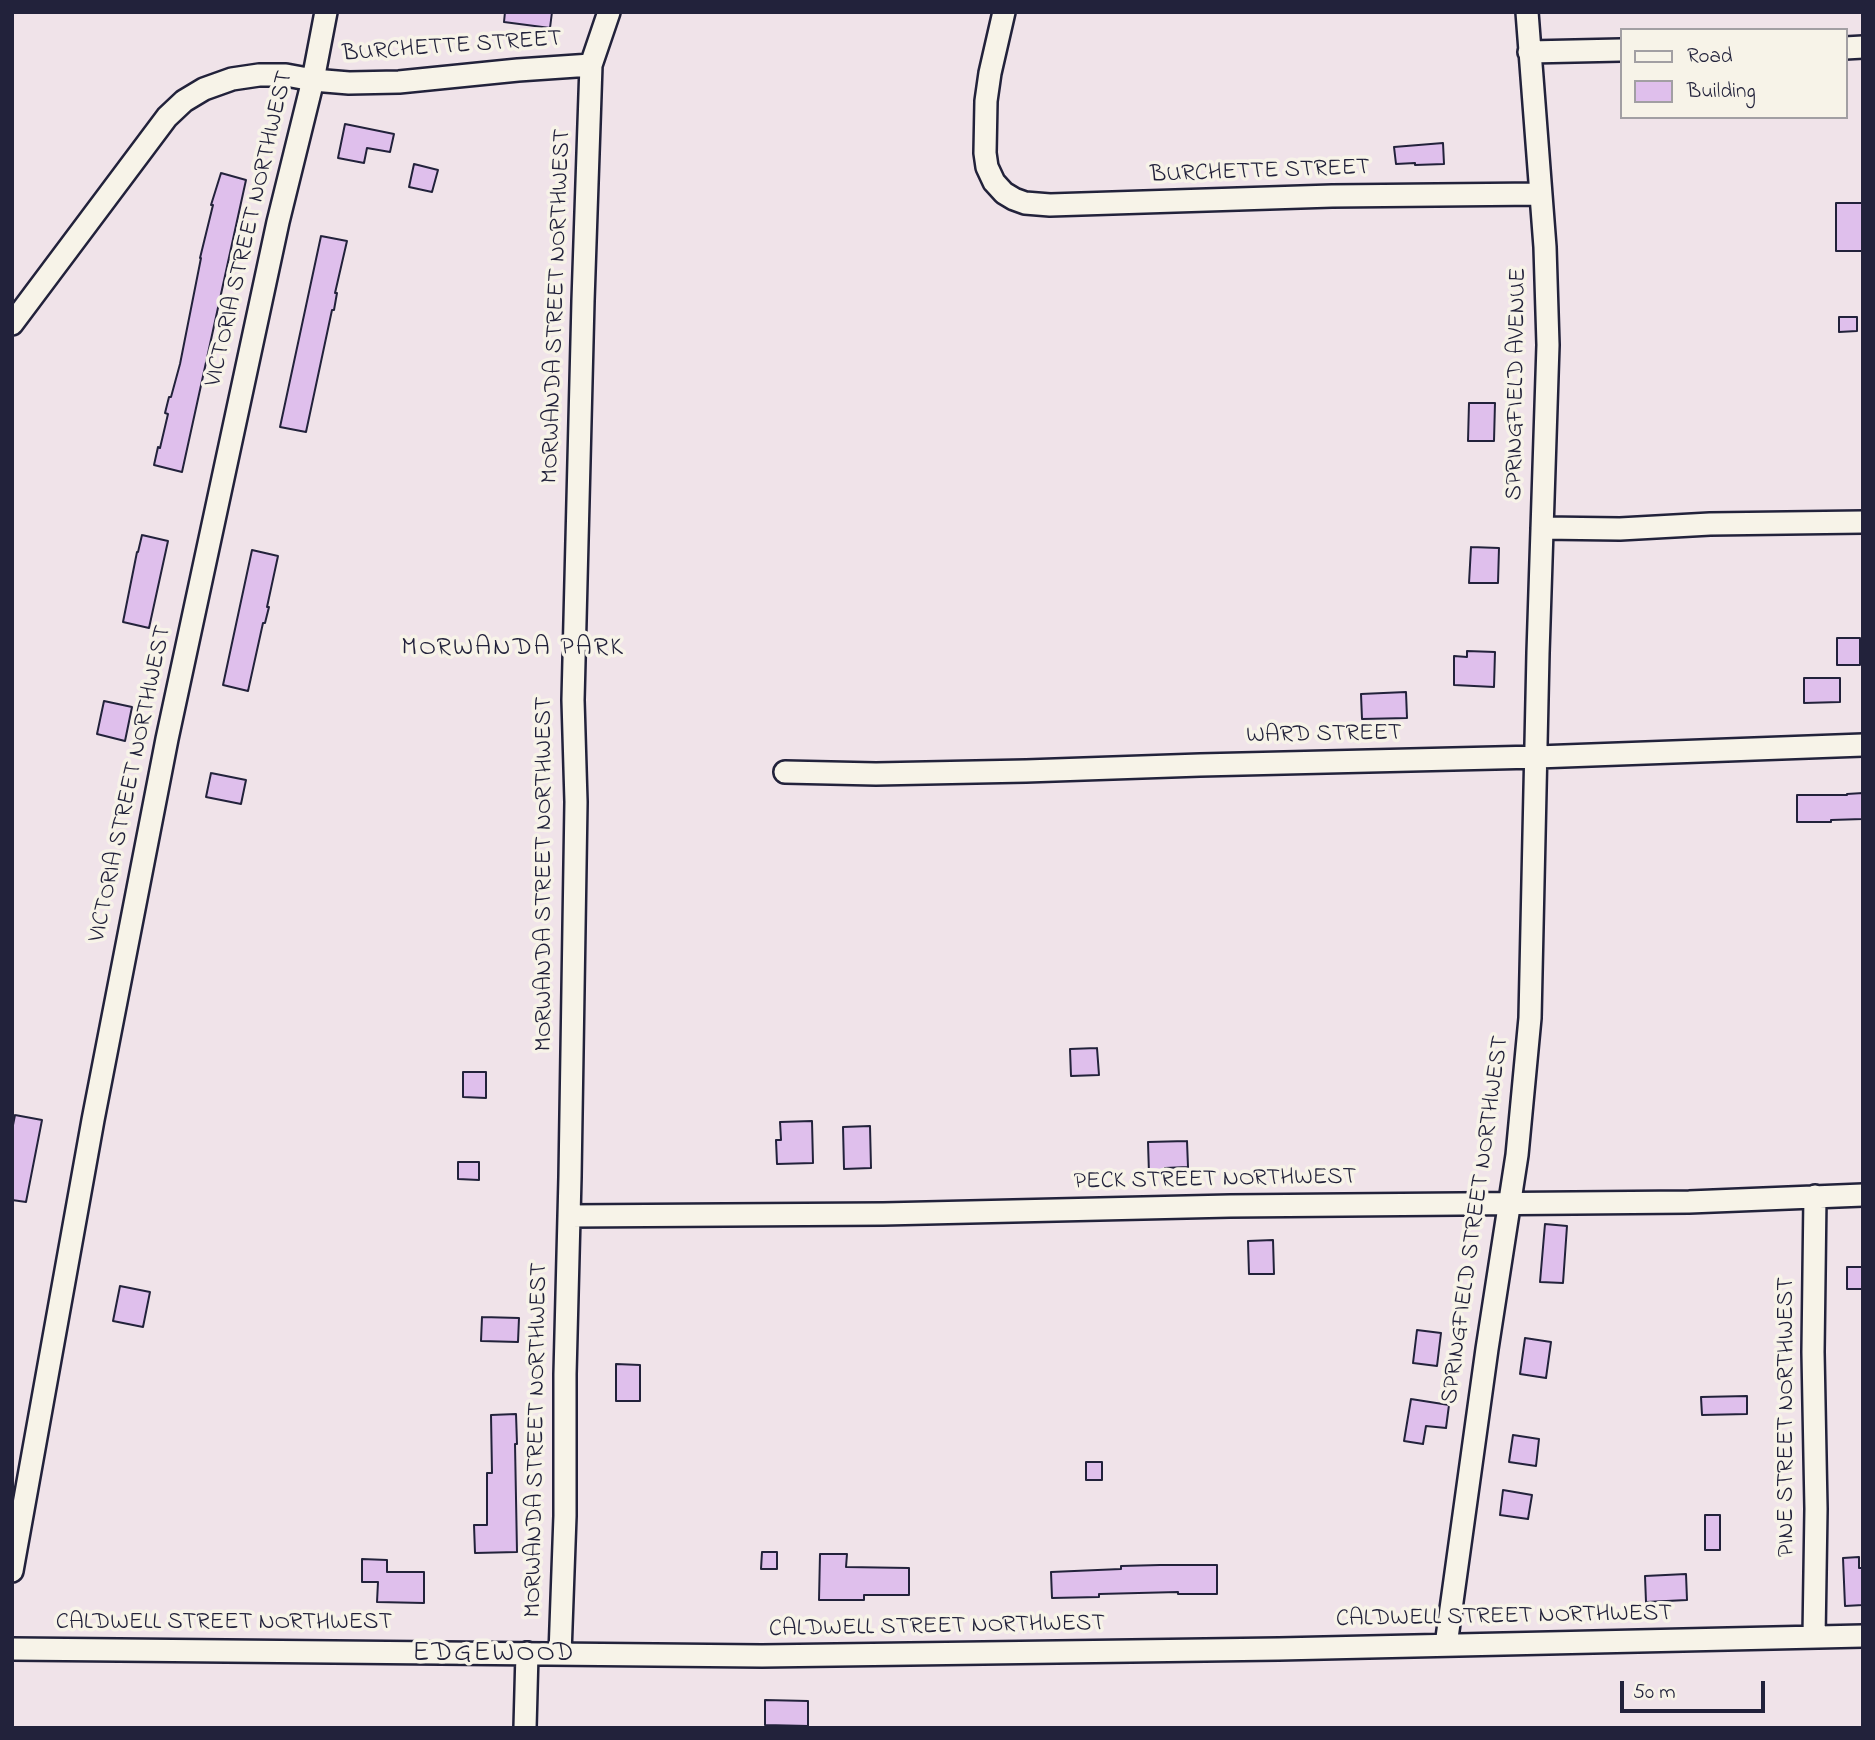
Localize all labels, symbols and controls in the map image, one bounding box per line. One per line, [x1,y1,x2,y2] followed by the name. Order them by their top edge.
[341,26,563,70] street label: BURCHETTE STREET
[1619,28,1847,119] legend
[1687,42,1733,72] text: Road
[201,68,301,390] street label: VICTORIA STREET NORTHWEST
[1687,77,1756,107] text: Building
[537,128,579,484] street label: MORWANDA STREET NORTHWEST
[1150,155,1370,191] street label: BURCHETTE STREET
[1502,267,1534,501] street label: SPRINGFIELD AVENUE
[84,623,180,945] street label: VICTORIA STREET NORTHWEST
[403,634,623,666] district label: MORWANDA PARK
[532,696,560,1052] street label: MORWANDA STREET NORTHWEST
[1246,720,1402,752] street label: WARD STREET
[1437,1034,1517,1406] street label: SPRINGFIELD STREET NORTHWEST
[1073,1164,1357,1198] street label: PECK STREET NORTHWEST
[521,1262,555,1618] street label: MORWANDA STREET NORTHWEST
[1774,1277,1802,1557] street label: PINE STREET NORTHWEST
[1336,1601,1672,1635] street label: CALDWELL STREET NORTHWEST
[56,1610,392,1638] street label: CALDWELL STREET NORTHWEST
[769,1611,1105,1645] street label: CALDWELL STREET NORTHWEST
[413,1638,575,1672] district label: EDGEWOOD
[1623,1666,1768,1710] scale bar
[1633,1678,1676,1708] text: 50 m

